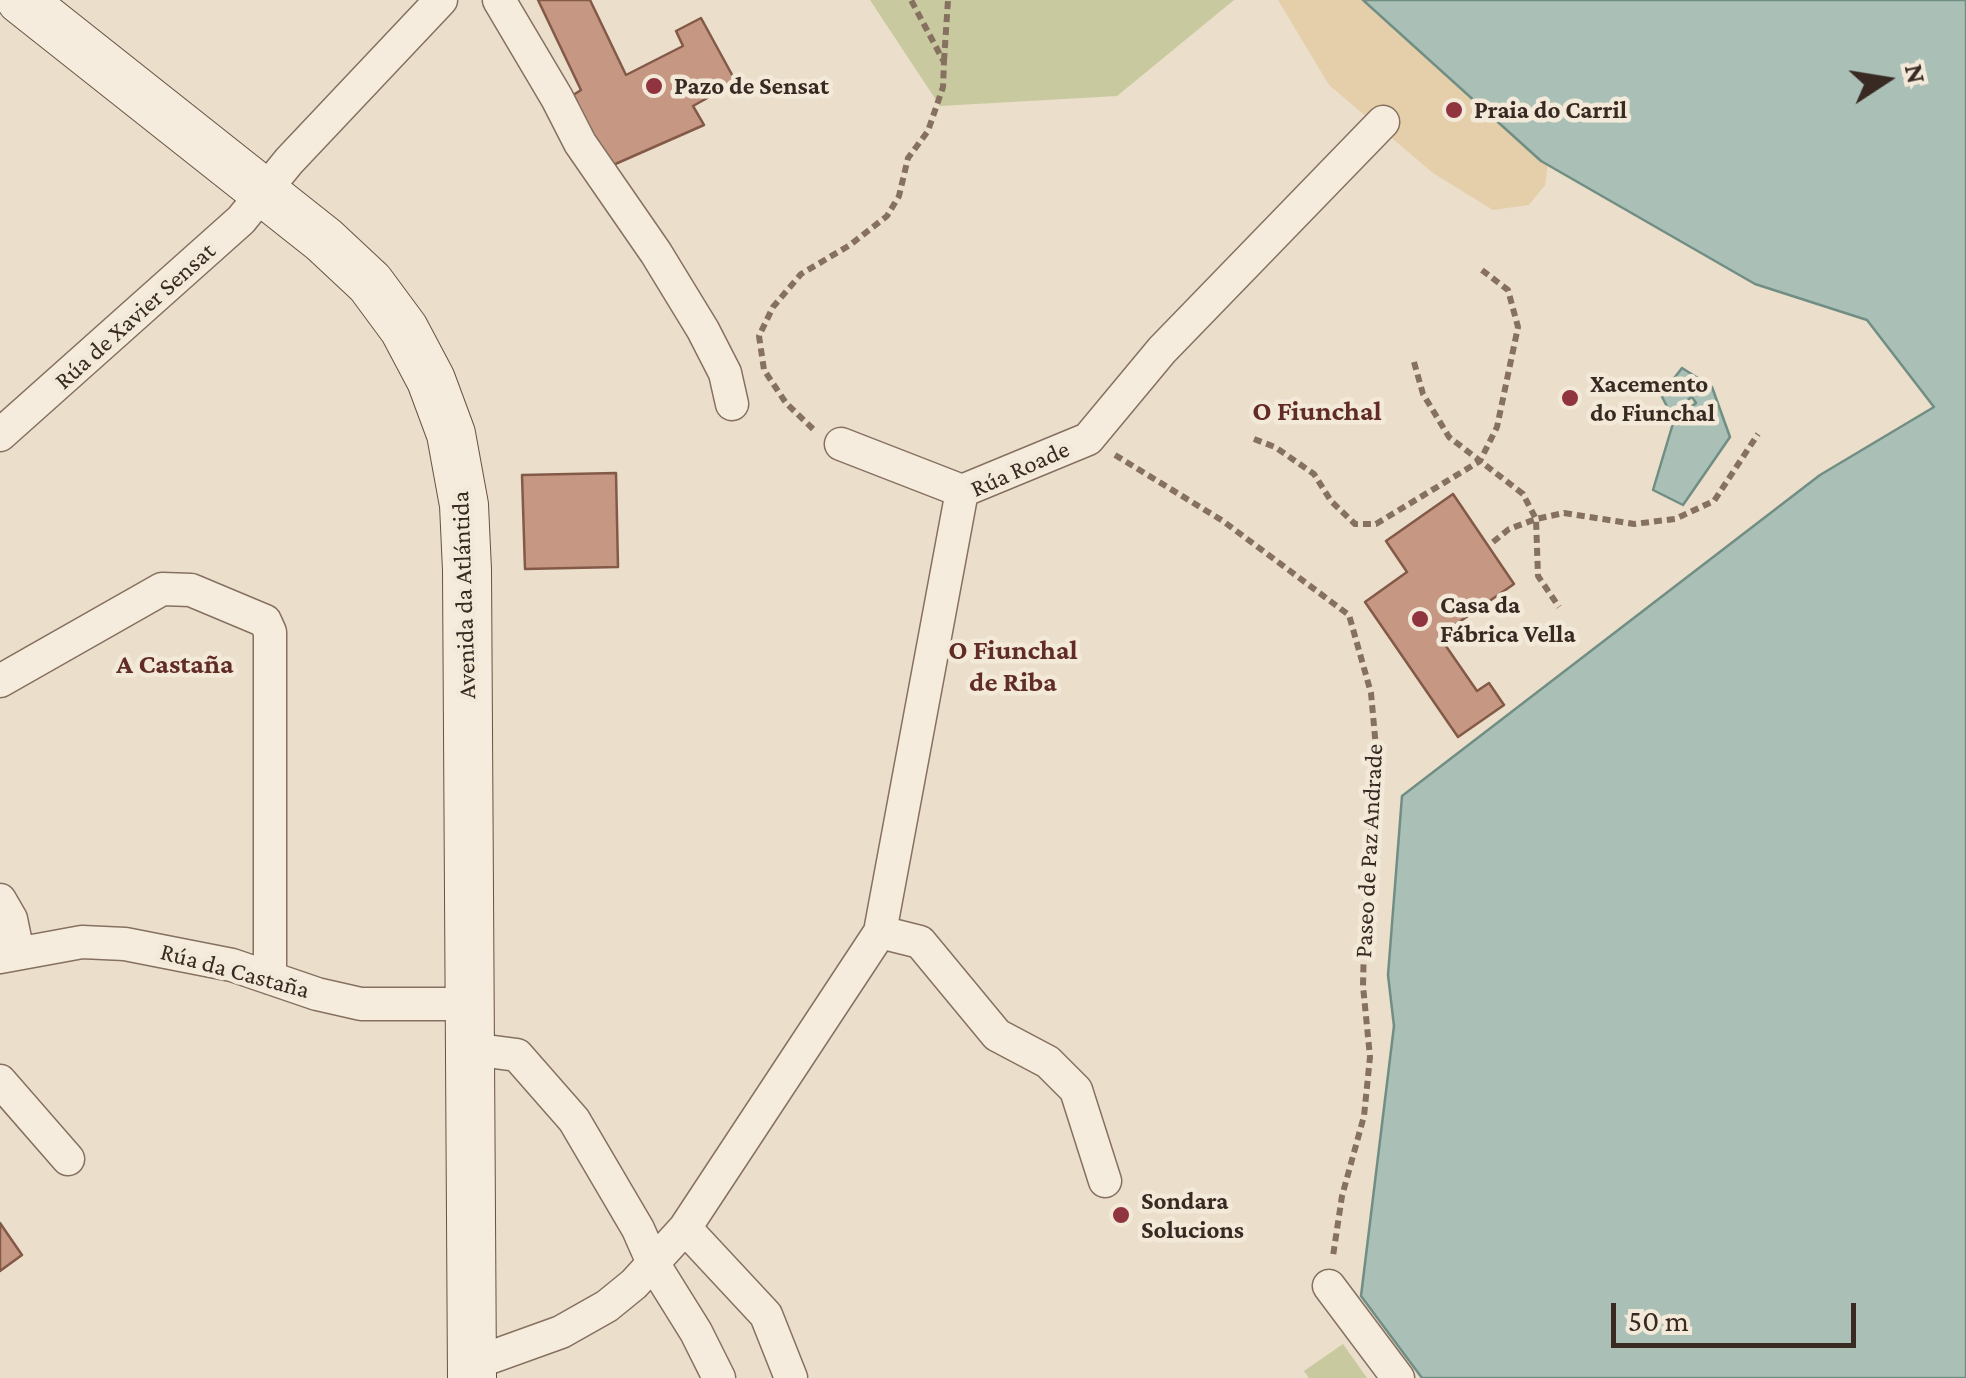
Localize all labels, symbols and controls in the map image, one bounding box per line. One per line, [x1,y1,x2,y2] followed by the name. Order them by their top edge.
[1836,30,1936,130] north arrow
[1899,61,1933,86] text: N
[674,71,829,101] place label: Pazo de Sensat
[643,75,665,97] marker: Pazo de Sensat
[1474,95,1627,125] place label: Praia do Carril
[1443,99,1465,121] marker: Praia do Carril
[49,236,221,396] street label: Rúa de Xavier Sensat
[1590,369,1715,428] place label: Xacemento do Fiunchal
[1559,387,1581,409] marker: Xacemento do Fiunchal
[1252,394,1382,428] district label: O Fiunchal
[966,434,1074,504] street label: Rúa Roade
[445,490,483,700] street label: Avenida da Atlántida
[1440,590,1576,649] place label: Casa da Fábrica Vella
[1409,608,1431,630] marker: Casa da Fábrica Vella
[948,633,1078,699] district label: O Fiunchal de Riba
[116,647,234,681] district label: A Castaña
[1348,743,1390,959] street label: Paseo de Paz Andrade
[157,937,313,1005] street label: Rúa da Castaña
[1141,1186,1244,1245] place label: Sondara Solucions
[1110,1204,1132,1226] marker: Sondara Solucions
[1616,1283,1861,1345] scale bar
[1628,1304,1689,1337] text: 50 m

